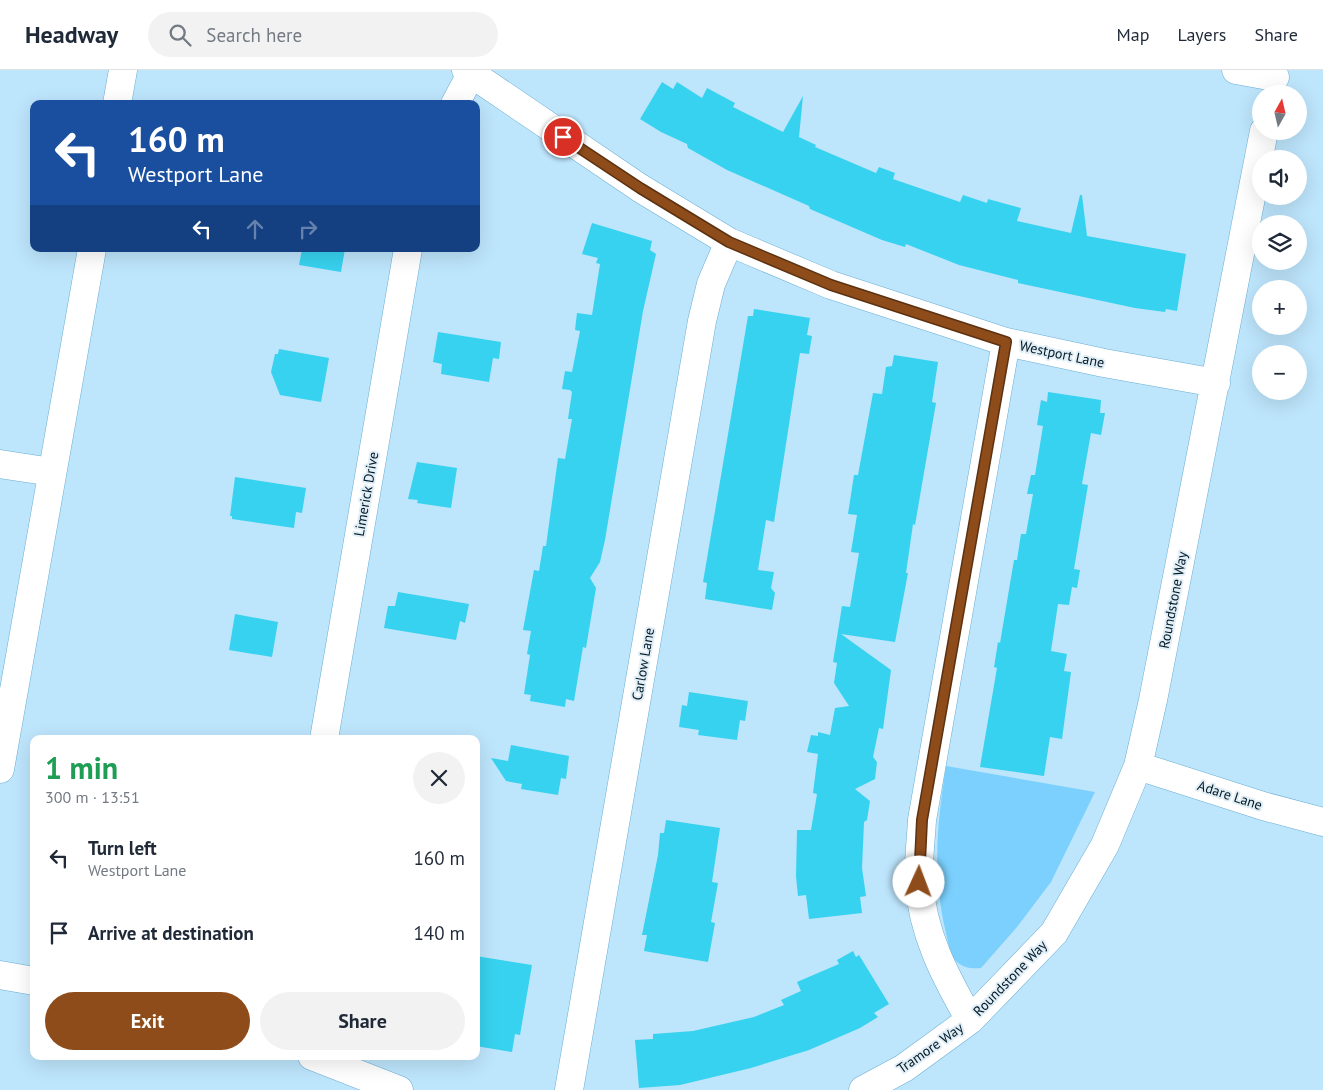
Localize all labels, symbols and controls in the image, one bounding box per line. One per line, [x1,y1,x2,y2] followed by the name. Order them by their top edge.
[148,12,498,57] search box
[25,19,118,50] text: Headway
[166,21,194,49] icon: search
[206,23,302,47] text: Search here
[1117,23,1149,46] text: Map
[1177,23,1226,46] text: Layers
[1254,23,1298,46] text: Share
[1252,85,1308,140] north arrow
[1252,85,1307,400] map controls
[128,116,225,162] text: 160 m
[542,116,584,158] pin
[45,120,110,185] icon: left
[549,123,577,151] icon: arrive
[1252,150,1307,205] button: sound
[128,160,263,188] text: Westport Lane
[188,215,216,243] icon: left
[241,215,269,243] icon: ahead
[294,215,322,243] icon: right
[1252,215,1307,270] button: layers
[1252,280,1307,335] button: +
[1018,336,1106,372] street label: Westport Lane
[1252,345,1307,400] button: −
[350,450,382,538] street label: Limerick Drive
[1155,549,1191,650] street label: Roundstone Way
[628,626,658,702] street label: Carlow Lane
[45,748,118,787] text: 1 min
[413,752,465,804] button: close
[1195,776,1265,814] street label: Adare Lane
[45,787,140,807] text: 300 m · 13:51
[88,836,157,860] text: Turn left
[45,844,73,872] icon: left
[413,846,465,870] text: 160 m
[892,855,944,907] position arrow
[88,860,186,880] text: Westport Lane
[45,919,73,947] icon: arrive
[88,921,254,945] text: Arrive at destination
[413,921,465,945] text: 140 m
[969,936,1051,1020] street label: Roundstone Way
[45,992,250,1050] button: Exit
[260,992,465,1050] button: Share
[893,1018,967,1077] street label: Tramore Way

